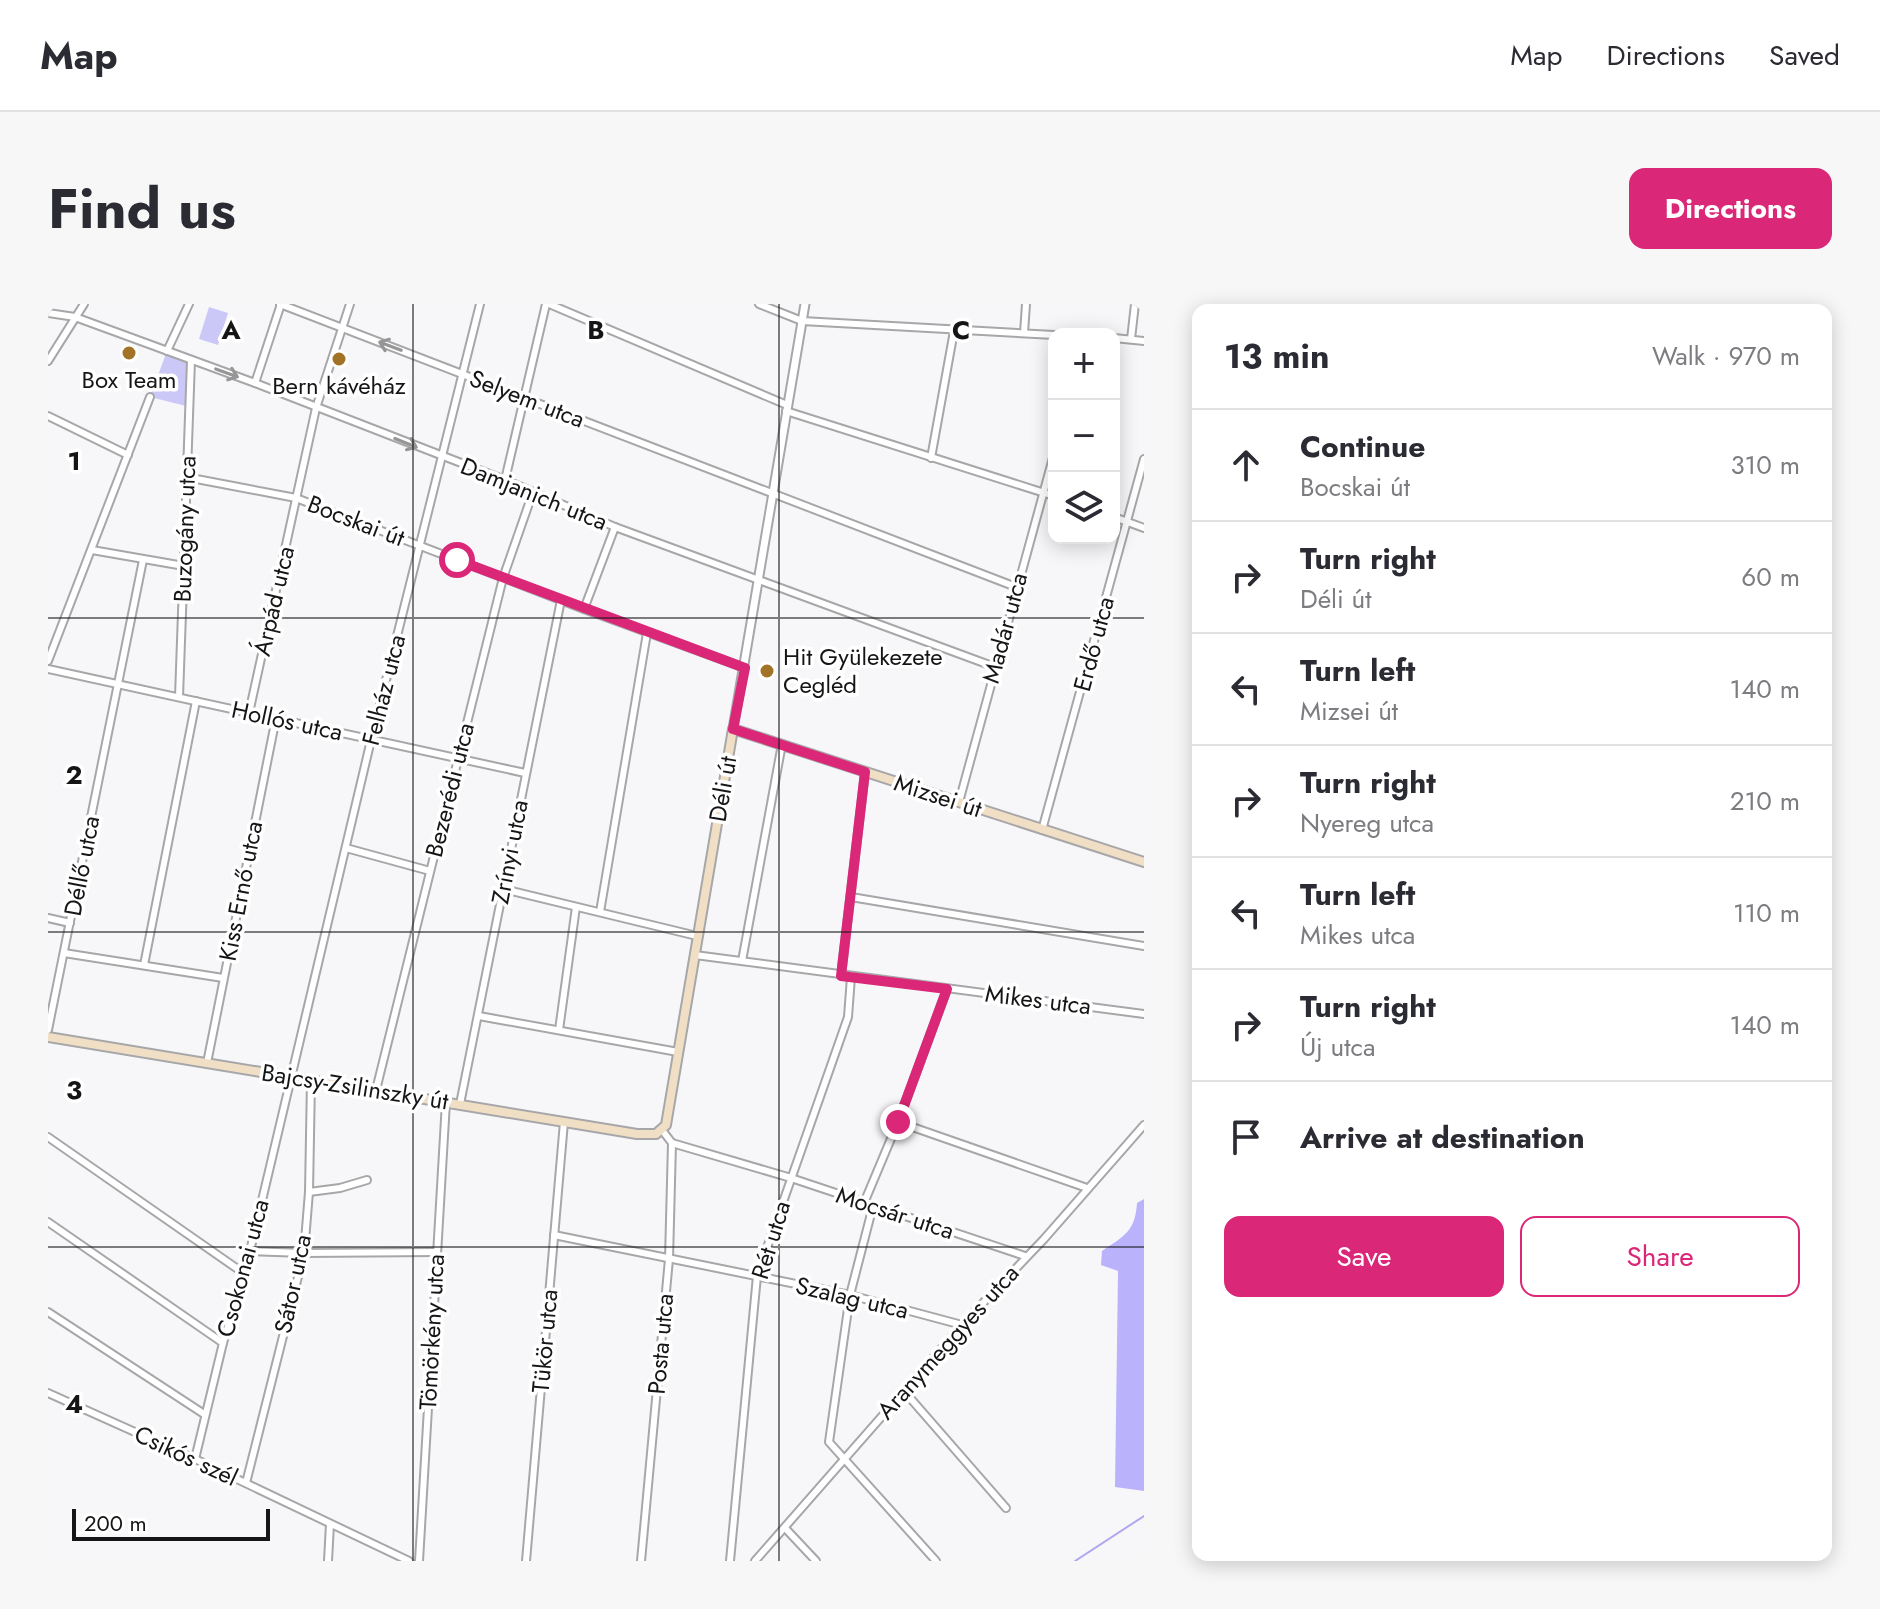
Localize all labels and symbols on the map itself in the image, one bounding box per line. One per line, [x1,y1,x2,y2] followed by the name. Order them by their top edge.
[220,311,241,349] text: A
[587,311,605,349] text: B
[952,311,970,349] text: C
[378,338,403,352] one-way arrow
[120,344,138,362] marker: Box Team
[330,350,348,368] marker: Bern kávéház
[464,361,590,437] street label: Selyem utca
[82,362,176,397] place label: Box Team
[214,367,239,381] one-way arrow
[272,368,406,403] place label: Bern kávéház
[393,436,418,451] one-way arrow
[67,442,81,480] text: 1
[455,448,613,539] street label: Damjanich utca
[164,455,205,603] street label: Buzogány utca
[303,486,410,555] street label: Bocskai út
[439,542,475,578] route start
[244,543,303,659] street label: Árpád utca
[973,569,1036,687] street label: Madár utca
[1064,593,1123,695] street label: Erdő utca
[353,631,414,749] street label: Felház utca
[783,639,943,702] place label: Hit Gyülekezete Cegléd
[758,662,776,680] marker: Hit Gyülekezete Cegléd
[228,692,346,749] street label: Hollós utca
[416,719,483,861] street label: Bezerédi utca
[700,753,746,824] street label: Déli út
[65,756,83,794] text: 2
[890,765,987,826] street label: Mizsei út
[482,797,537,907] street label: Zrínyi utca
[55,813,108,919] street label: Déllő utca
[210,818,271,964] street label: Kiss Ernő utca
[983,976,1093,1023] street label: Mikes utca
[259,1054,451,1119] street label: Bajcsy-Zsilinszky út
[66,1071,82,1109] text: 3
[880,1104,916,1140] route end
[832,1177,959,1248] street label: Mocsár utca
[207,1195,278,1341] street label: Csokonai utca
[742,1196,799,1283] street label: Rét utca
[265,1231,320,1337] street label: Sátor utca
[410,1253,453,1411] street label: Tömörkény utca
[868,1256,1027,1427] street label: Aranymeggyes utca
[792,1268,912,1328] street label: Szalag utca
[523,1288,566,1394] street label: Tükör utca
[639,1292,682,1396] street label: Posta utca
[65,1385,83,1423] text: 4
[129,1416,244,1495] street label: Csikós szél
[72,1505,270,1541] scale bar

